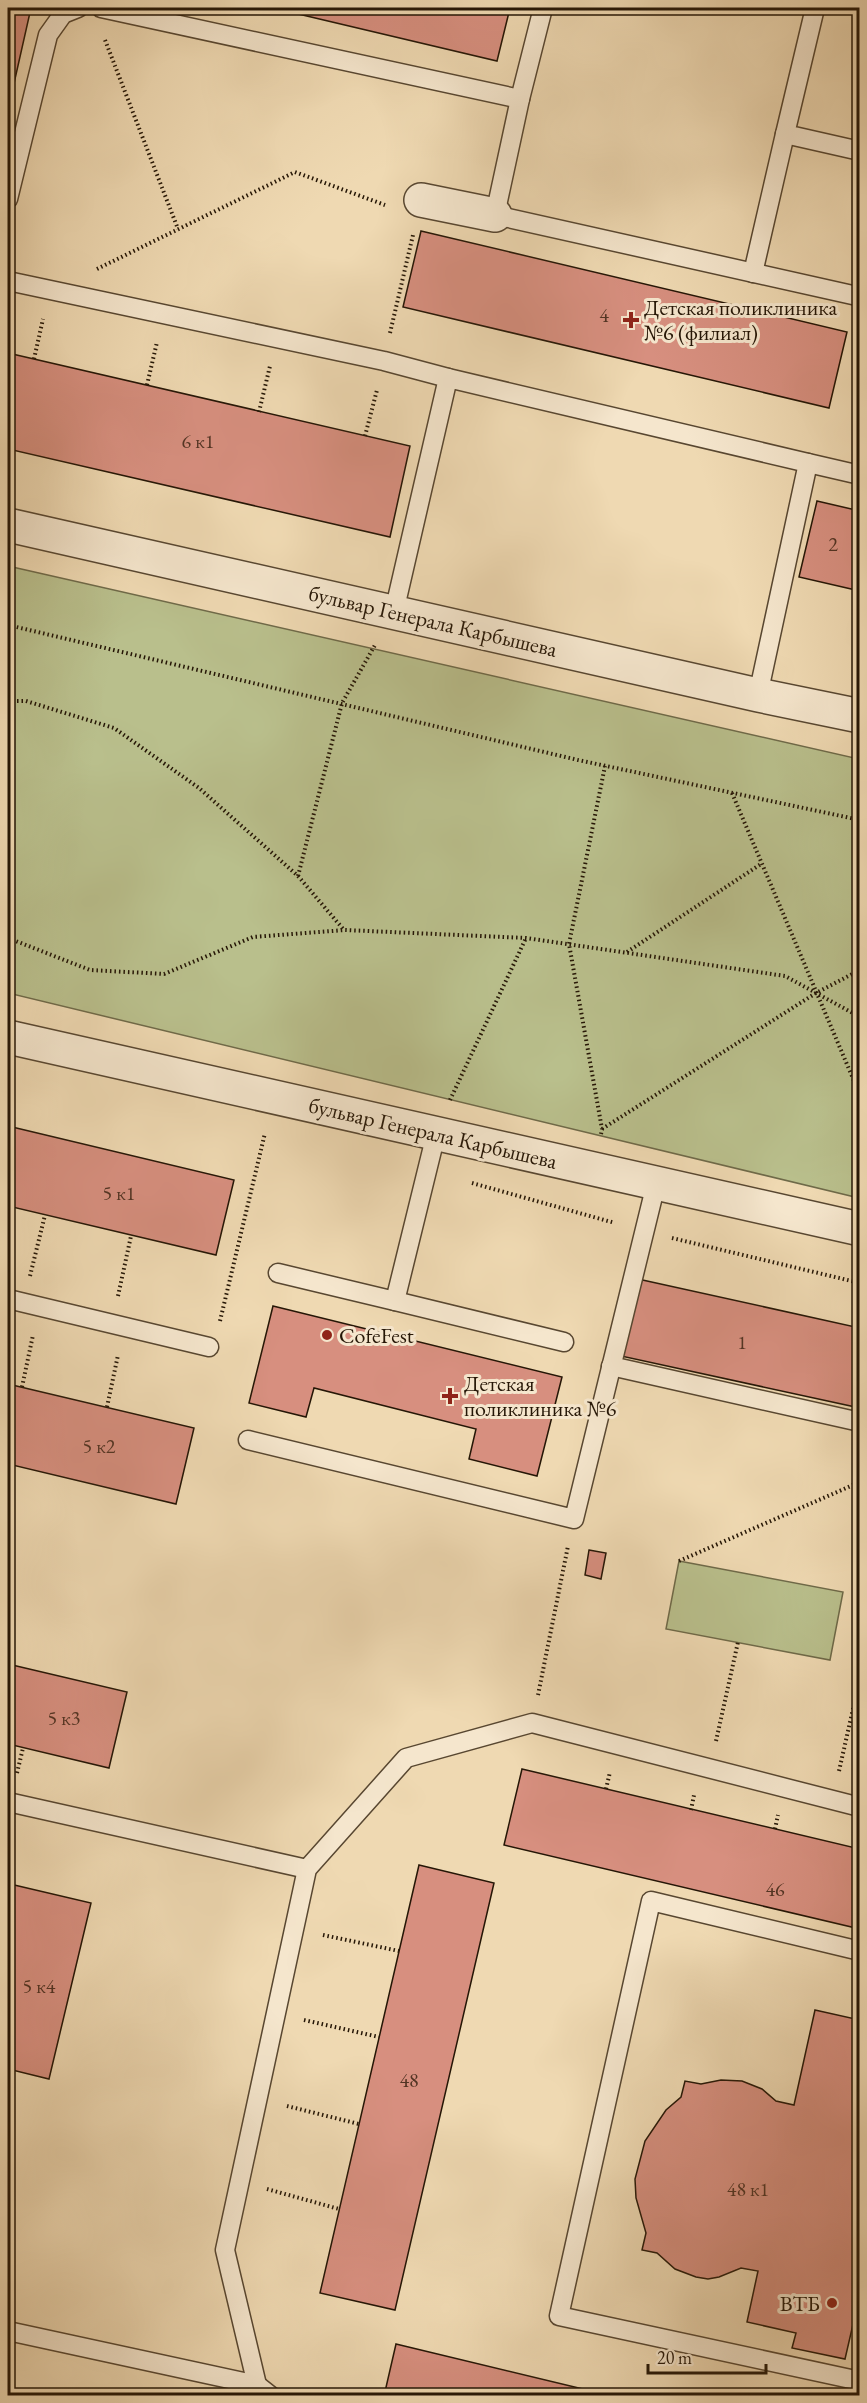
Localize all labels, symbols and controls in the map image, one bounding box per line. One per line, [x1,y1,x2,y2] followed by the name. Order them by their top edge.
[644,293,838,347] place label: Детская поликлиника №6 (филиал)
[599,302,609,328] house number: 4
[622,311,640,329] marker: Детская поликлиника №6 (филиал)
[182,428,214,454] house number: 6 к1
[828,531,838,557] house number: 2
[306,578,560,664] street label: бульвар Генерала Карбышева
[306,1090,560,1176] street label: бульвар Генерала Карбышева
[103,1180,135,1206] house number: 5 к1
[339,1321,414,1350] place label: CofeFest
[320,1328,334,1342] marker: CofeFest
[737,1329,747,1355] house number: 1
[464,1369,617,1423] place label: Детская поликлиника №6
[441,1387,459,1405] marker: Детская поликлиника №6
[83,1433,116,1459] house number: 5 к2
[48,1705,80,1731] house number: 5 к3
[765,1876,785,1902] house number: 46
[23,1973,56,1999] house number: 5 к4
[399,2067,419,2093] house number: 48
[727,2176,769,2202] house number: 48 к1
[780,2289,820,2318] place label: ВТБ
[825,2296,839,2310] marker: ВТБ
[648,2337,766,2375] scale bar
[657,2346,692,2369] text: 20 m

